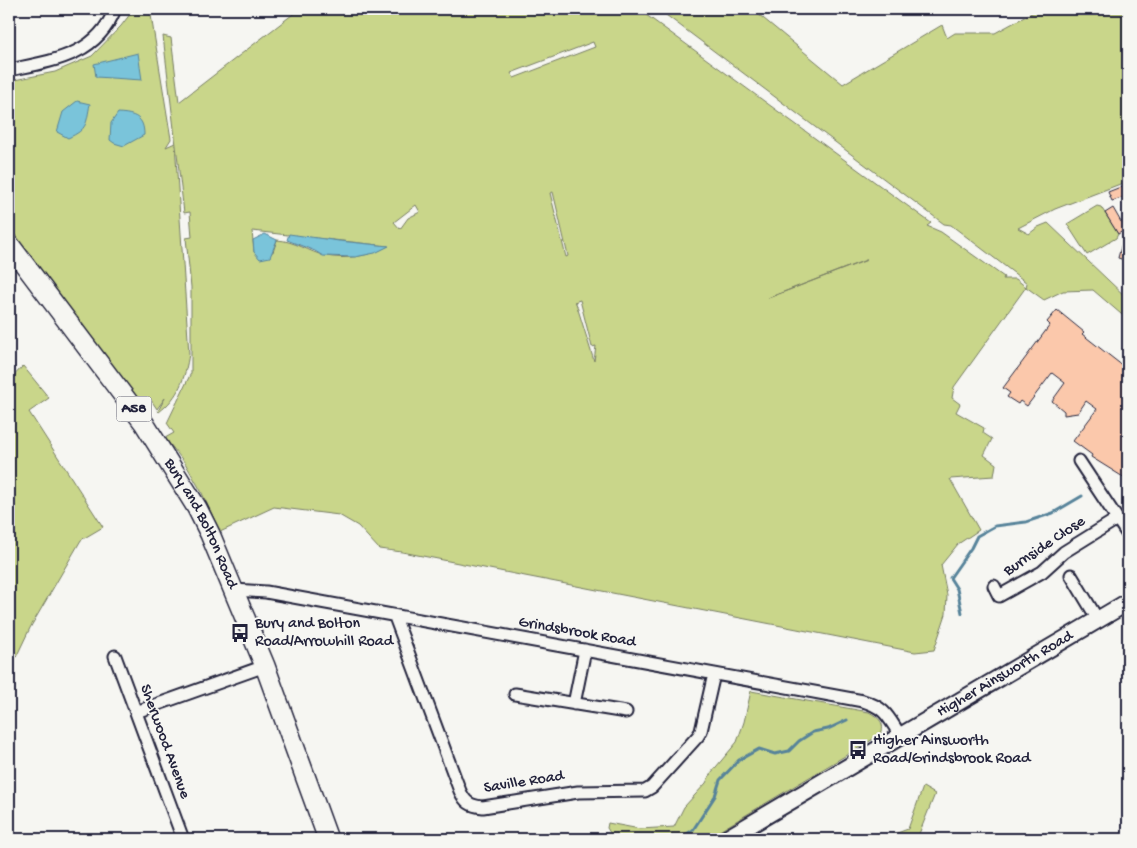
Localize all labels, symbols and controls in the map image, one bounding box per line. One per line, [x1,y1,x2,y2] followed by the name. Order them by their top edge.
[116,396,152,422] road number: A58
[159,454,242,593] street label: Bury and Bolton Road
[1000,512,1090,582] street label: Burnside Close
[517,613,639,653] street label: Grindsbrook Road
[254,615,395,652] place label: Bury and Bolton Road/Arrowhill Road
[229,622,251,644] bus stop icon: Bury and Bolton Road/Arrowhill Road
[934,626,1078,722] street label: Higher Ainsworth Road
[135,682,194,802] street label: Sherwood Avenue
[873,732,1032,769] place label: Higher Ainsworth Road/Grindsbrook Road
[847,739,869,761] bus stop icon: Higher Ainsworth Road/Grindsbrook Road
[483,767,567,799] street label: Saville Road

